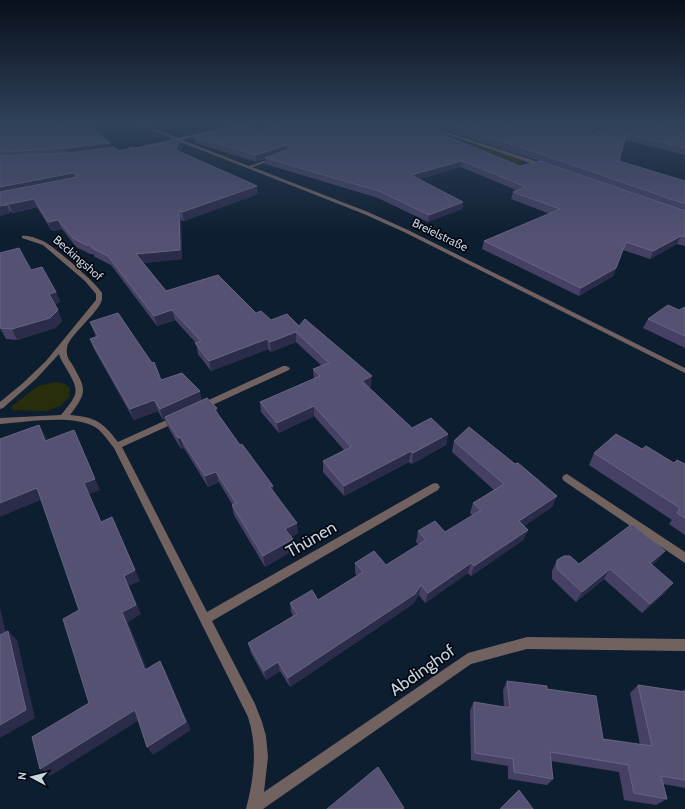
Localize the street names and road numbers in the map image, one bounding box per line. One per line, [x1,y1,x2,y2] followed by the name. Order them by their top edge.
[410,215,470,254] street label: Breielstraße
[50,232,106,283] street label: Beckingshof
[282,517,340,561] street label: Thünen
[386,640,459,700] street label: Abdinghof

